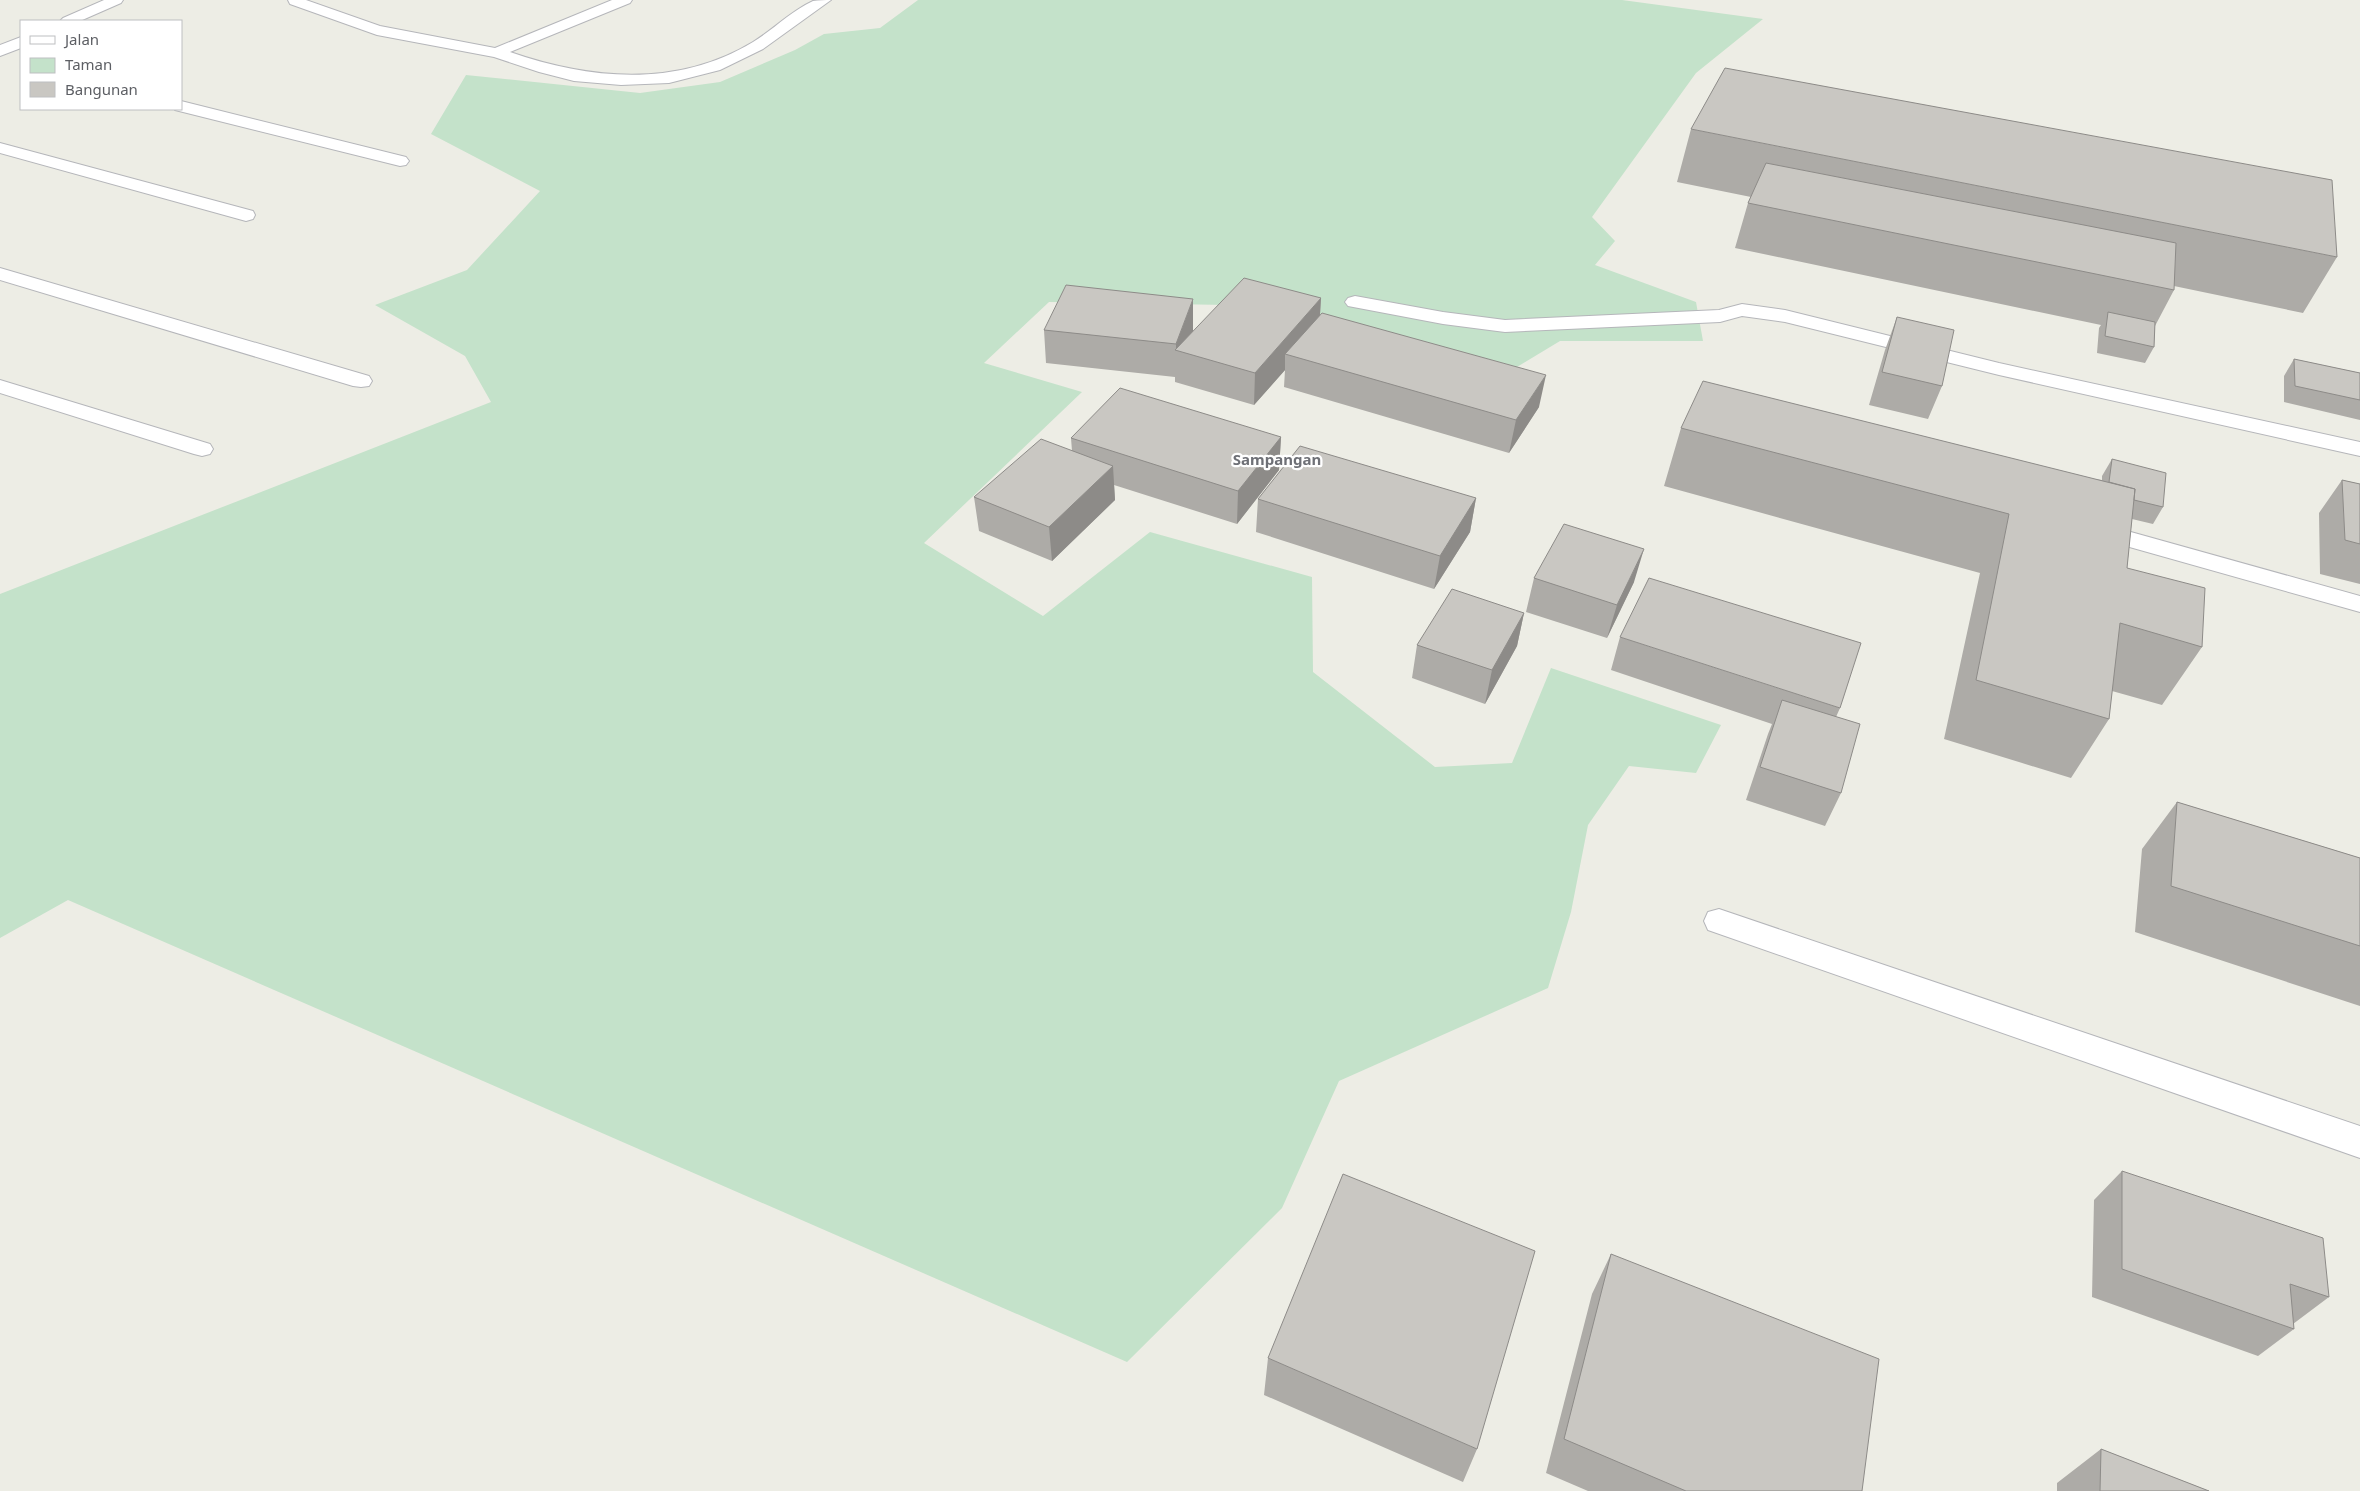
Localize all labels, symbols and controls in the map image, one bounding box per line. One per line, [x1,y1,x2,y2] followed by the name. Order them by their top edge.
[20,20,182,110] legend
[63,29,99,49] text: Jalan
[65,54,112,74] text: Taman
[65,79,138,99] text: Bangunan
[1233,449,1321,469] district label: Sampangan

